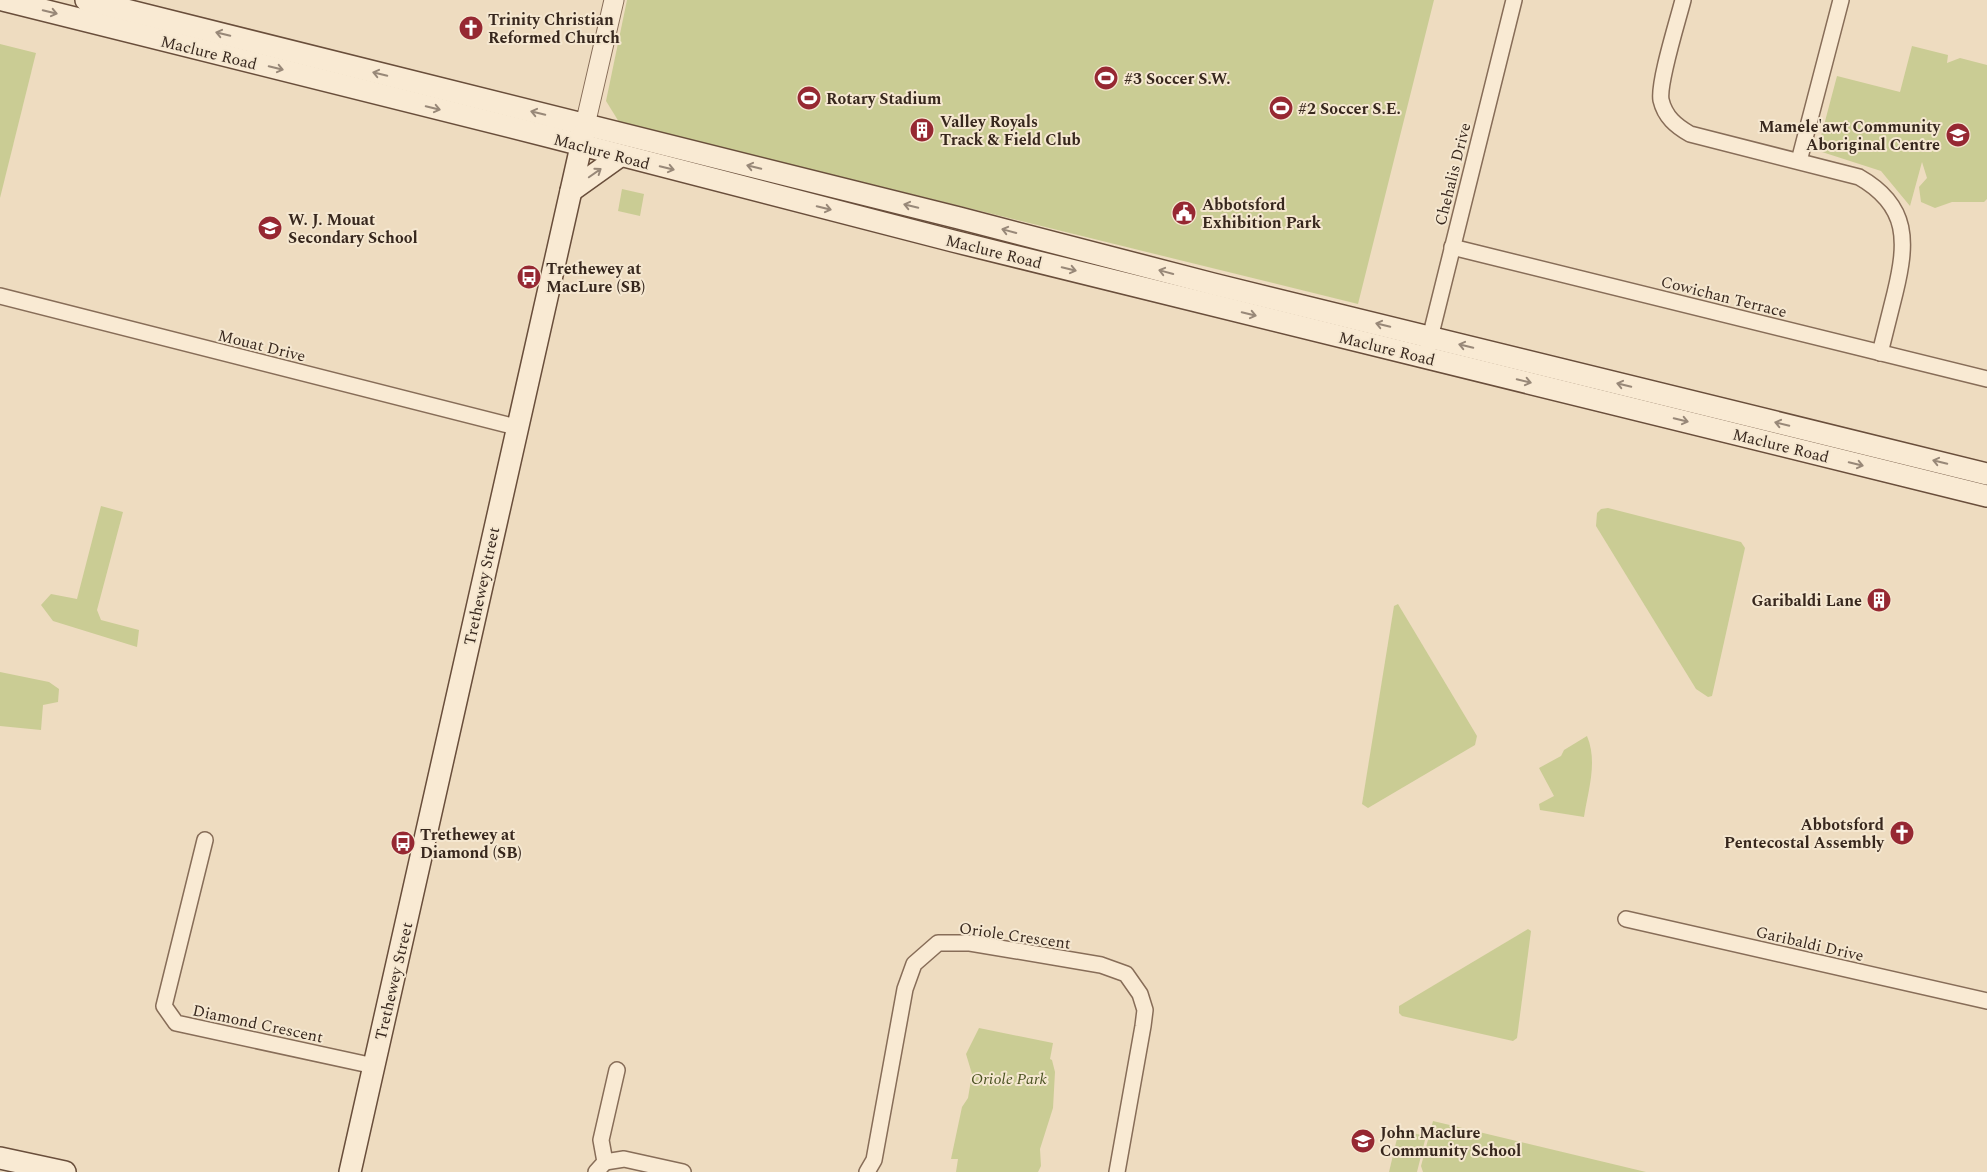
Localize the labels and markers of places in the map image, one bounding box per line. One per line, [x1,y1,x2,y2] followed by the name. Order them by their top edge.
[488,8,620,50] place label: Trinity Christian Reformed Church
[458,15,484,41] church icon: Trinity Christian Reformed Church
[1093,65,1119,91] sports icon: #3 Soccer S.W.
[1124,67,1231,91] place label: #3 Soccer S.W.
[796,85,822,111] sports icon: Rotary Stadium
[826,87,942,111] place label: Rotary Stadium
[1268,95,1294,121] sports icon: #2 Soccer S.E.
[1298,97,1401,121] place label: #2 Soccer S.E.
[940,110,1081,152] place label: Valley Royals Track & Field Club
[1759,115,1941,157] place label: Mamele'awt Community Aboriginal Centre
[909,117,935,143] building icon: Valley Royals Track & Field Club
[1945,122,1971,148] school or university icon: Mamele'awt Community Aboriginal Centre
[1202,193,1321,235] place label: Abbotsford Exhibition Park
[1171,200,1197,226] public building icon: Abbotsford Exhibition Park
[288,208,418,250] place label: W. J. Mouat Secondary School
[257,215,283,241] school or university icon: W. J. Mouat Secondary School
[546,257,645,299] place label: Trethewey at MacLure (SB)
[516,264,542,290] bus stop icon: Trethewey at MacLure (SB)
[1866,587,1892,613] building icon: Garibaldi Lane
[1752,589,1862,613] place label: Garibaldi Lane
[1724,813,1885,855] place label: Abbotsford Pentecostal Assembly
[1889,820,1915,846] church icon: Abbotsford Pentecostal Assembly
[420,823,522,865] place label: Trethewey at Diamond (SB)
[390,830,416,856] bus stop icon: Trethewey at Diamond (SB)
[1380,1121,1521,1163] place label: John Maclure Community School
[1350,1128,1376,1154] school or university icon: John Maclure Community School

